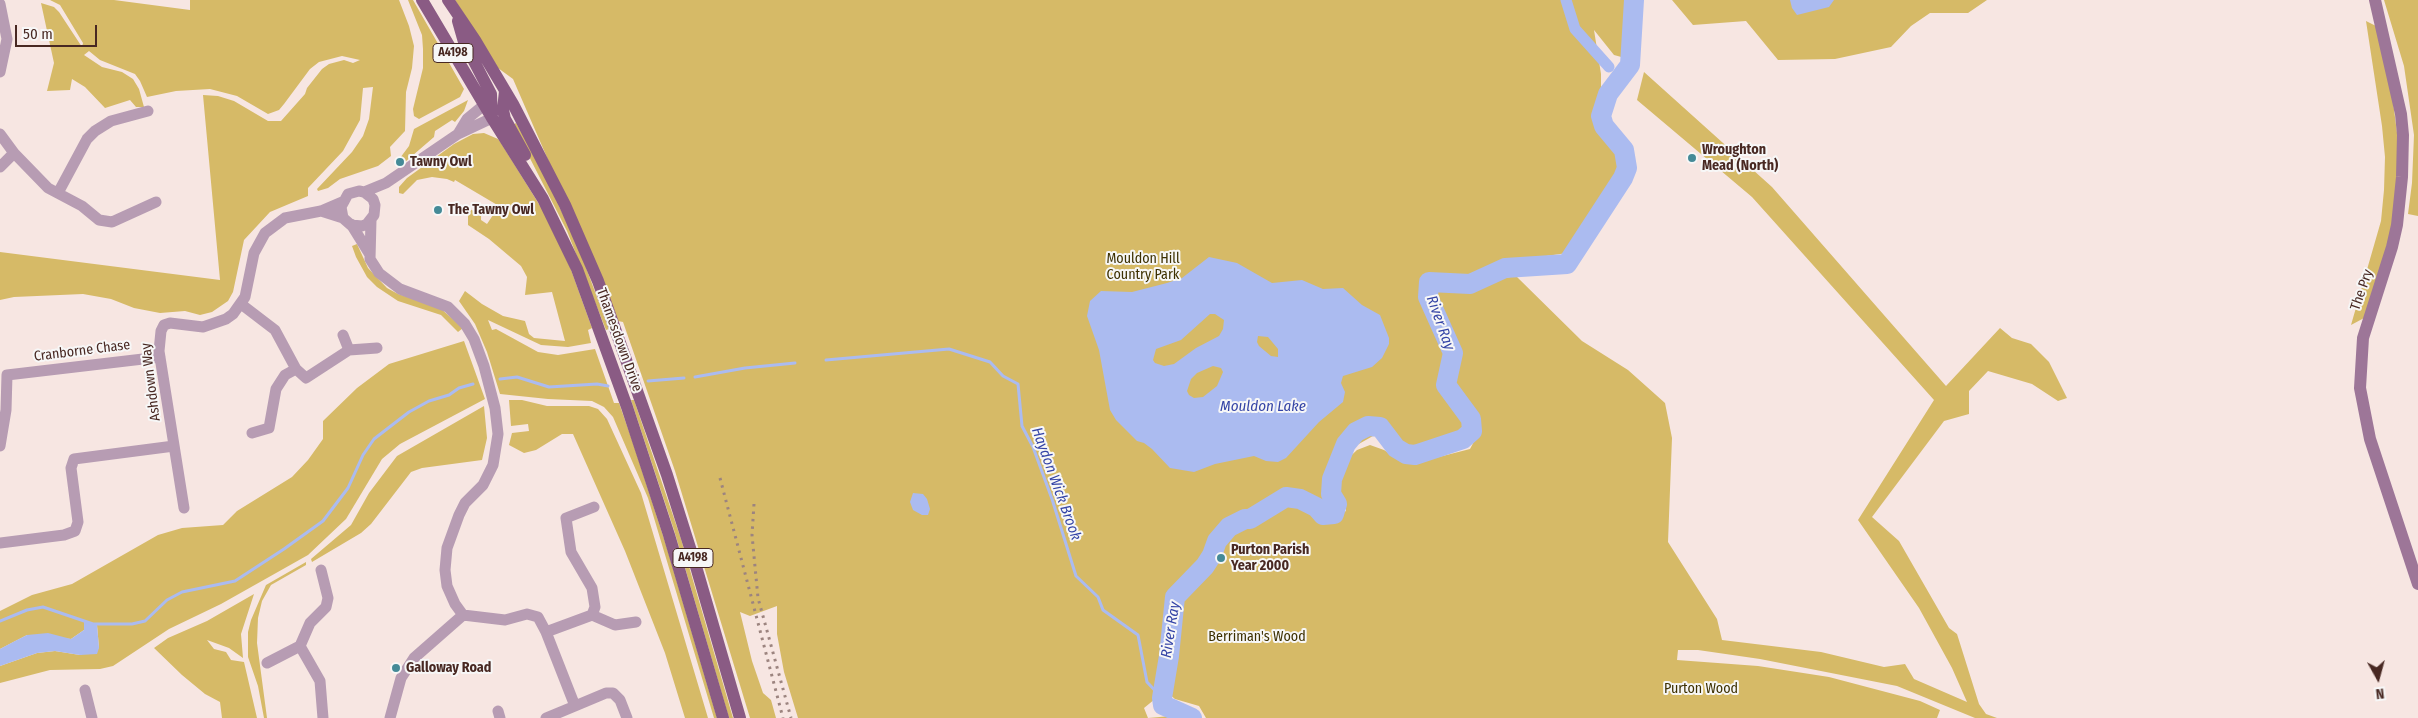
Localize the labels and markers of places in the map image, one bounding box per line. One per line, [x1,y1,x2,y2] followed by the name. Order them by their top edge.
[1702,142,1778,174] place label: Wroughton Mead (North)
[1686,152,1698,164] marker: Wroughton Mead (North)
[410,154,472,170] place label: Tawny Owl
[394,156,406,168] marker: Tawny Owl
[448,202,534,218] place label: The Tawny Owl
[432,204,444,216] marker: The Tawny Owl
[1231,542,1309,574] place label: Purton Parish Year 2000
[1215,552,1227,564] marker: Purton Parish Year 2000
[406,660,491,676] place label: Galloway Road
[390,662,402,674] marker: Galloway Road

